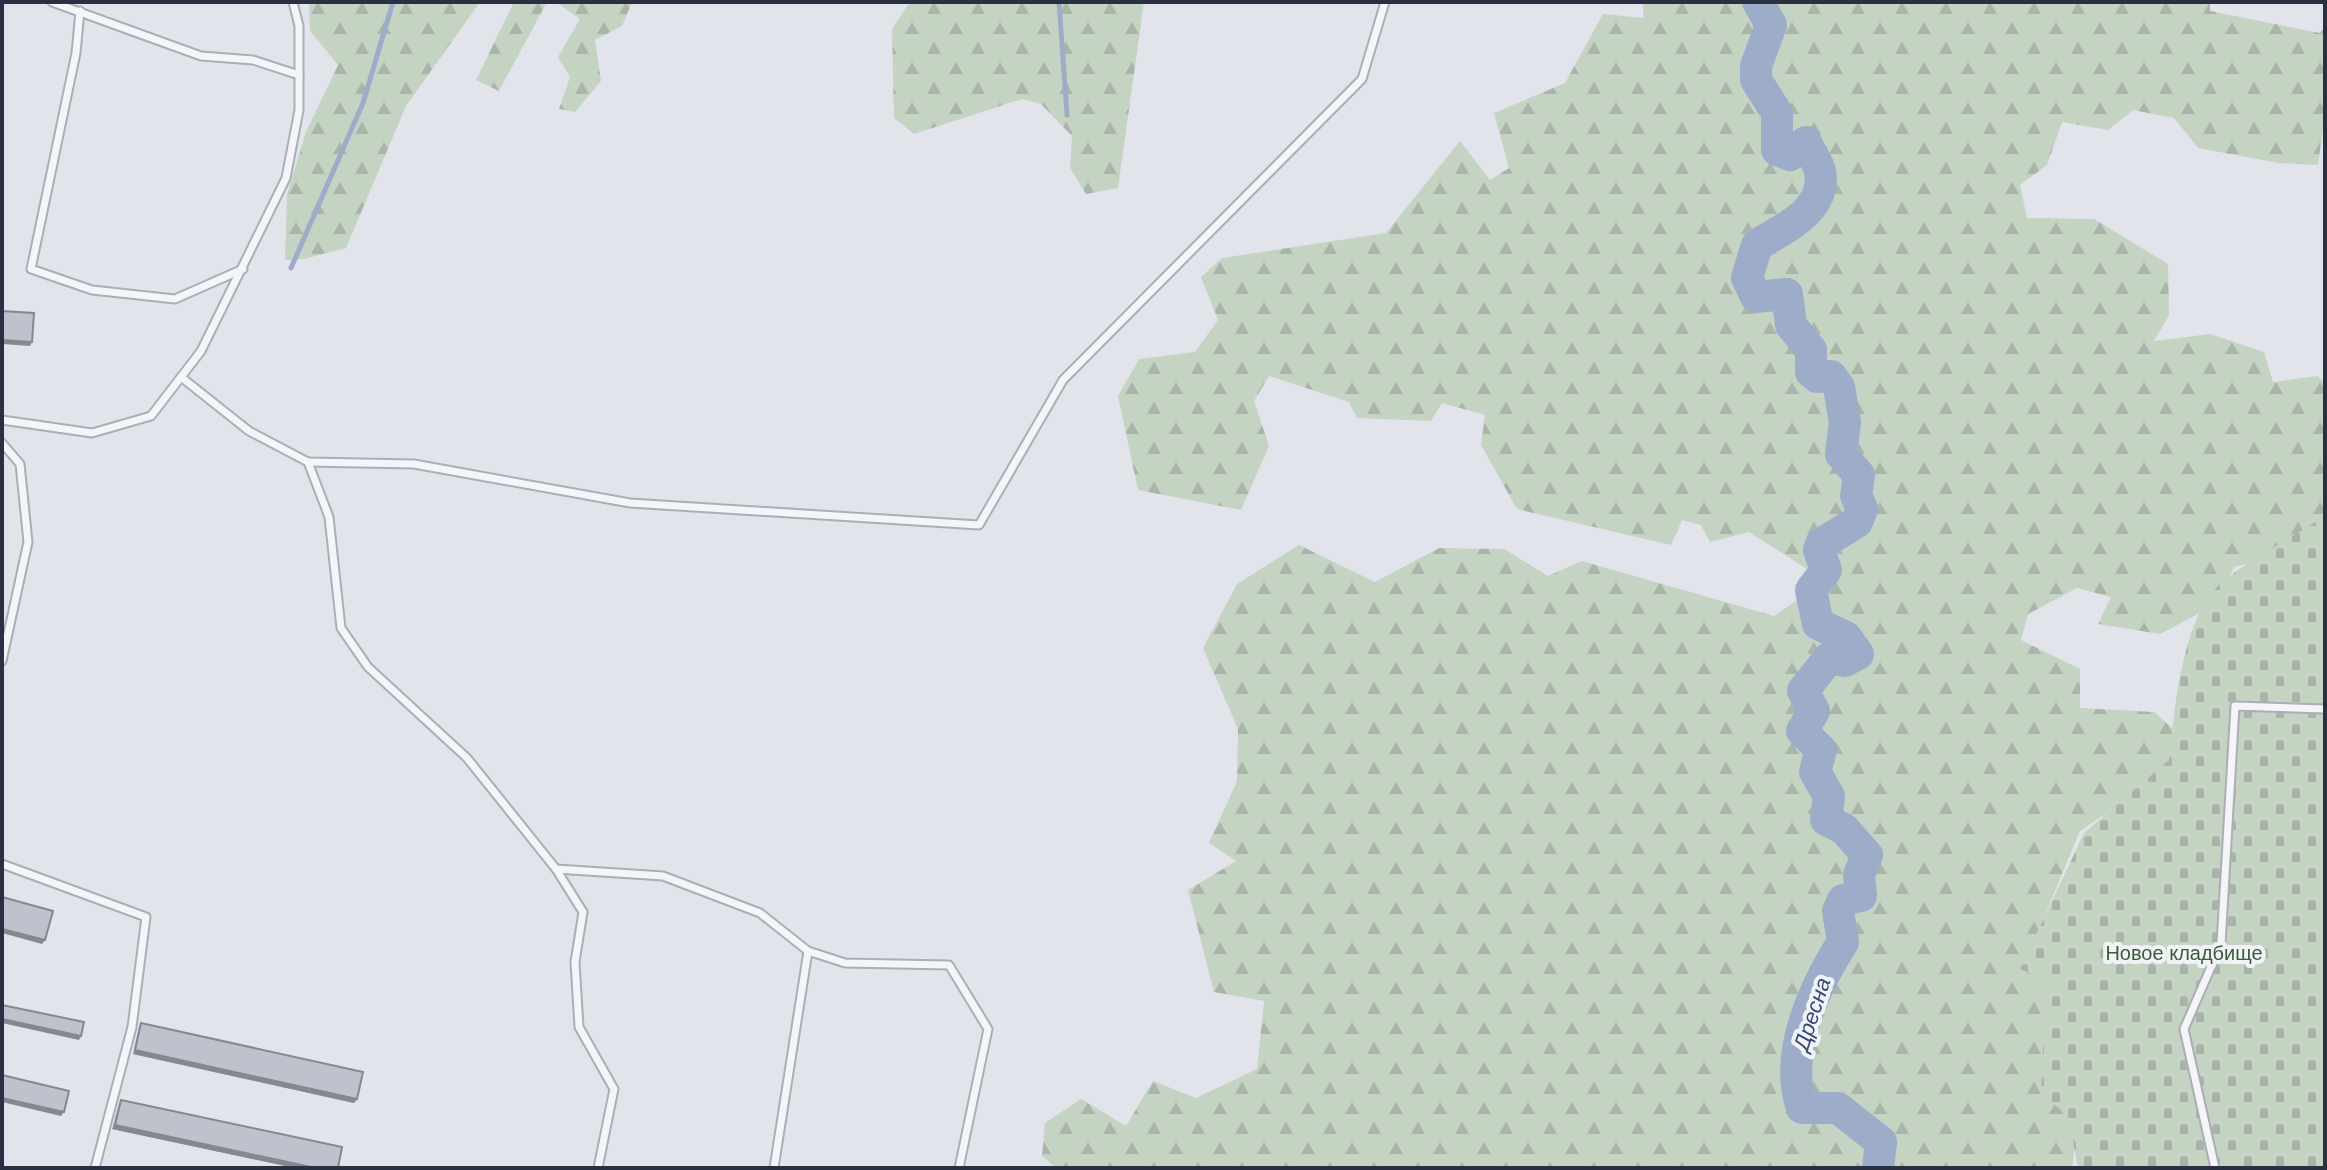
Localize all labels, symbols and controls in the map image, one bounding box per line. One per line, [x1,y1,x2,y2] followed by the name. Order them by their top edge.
[2105,942,2263,964] park label: Новое кладбище
[1788,974,1835,1056] water label: Дресна

